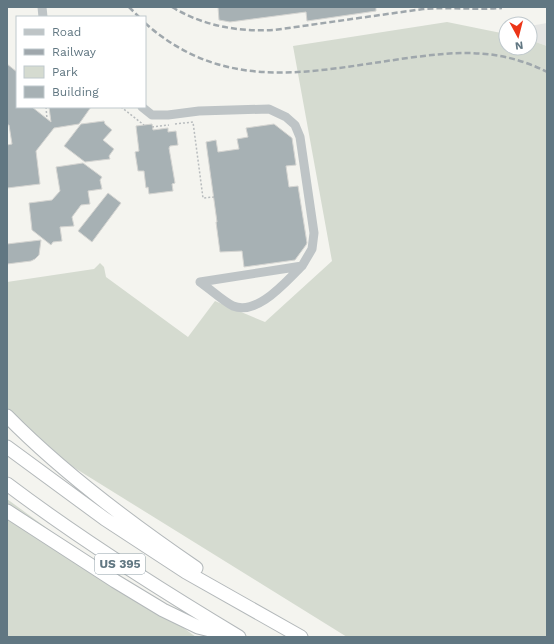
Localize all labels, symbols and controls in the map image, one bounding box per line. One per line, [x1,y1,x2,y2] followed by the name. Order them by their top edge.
[16,16,146,108] legend
[498,16,538,56] north arrow
[52,25,81,39] text: Road
[514,38,524,52] text: N
[52,45,97,59] text: Railway
[52,65,78,79] text: Park
[52,85,99,99] text: Building
[95,554,145,574] road number: US 395

